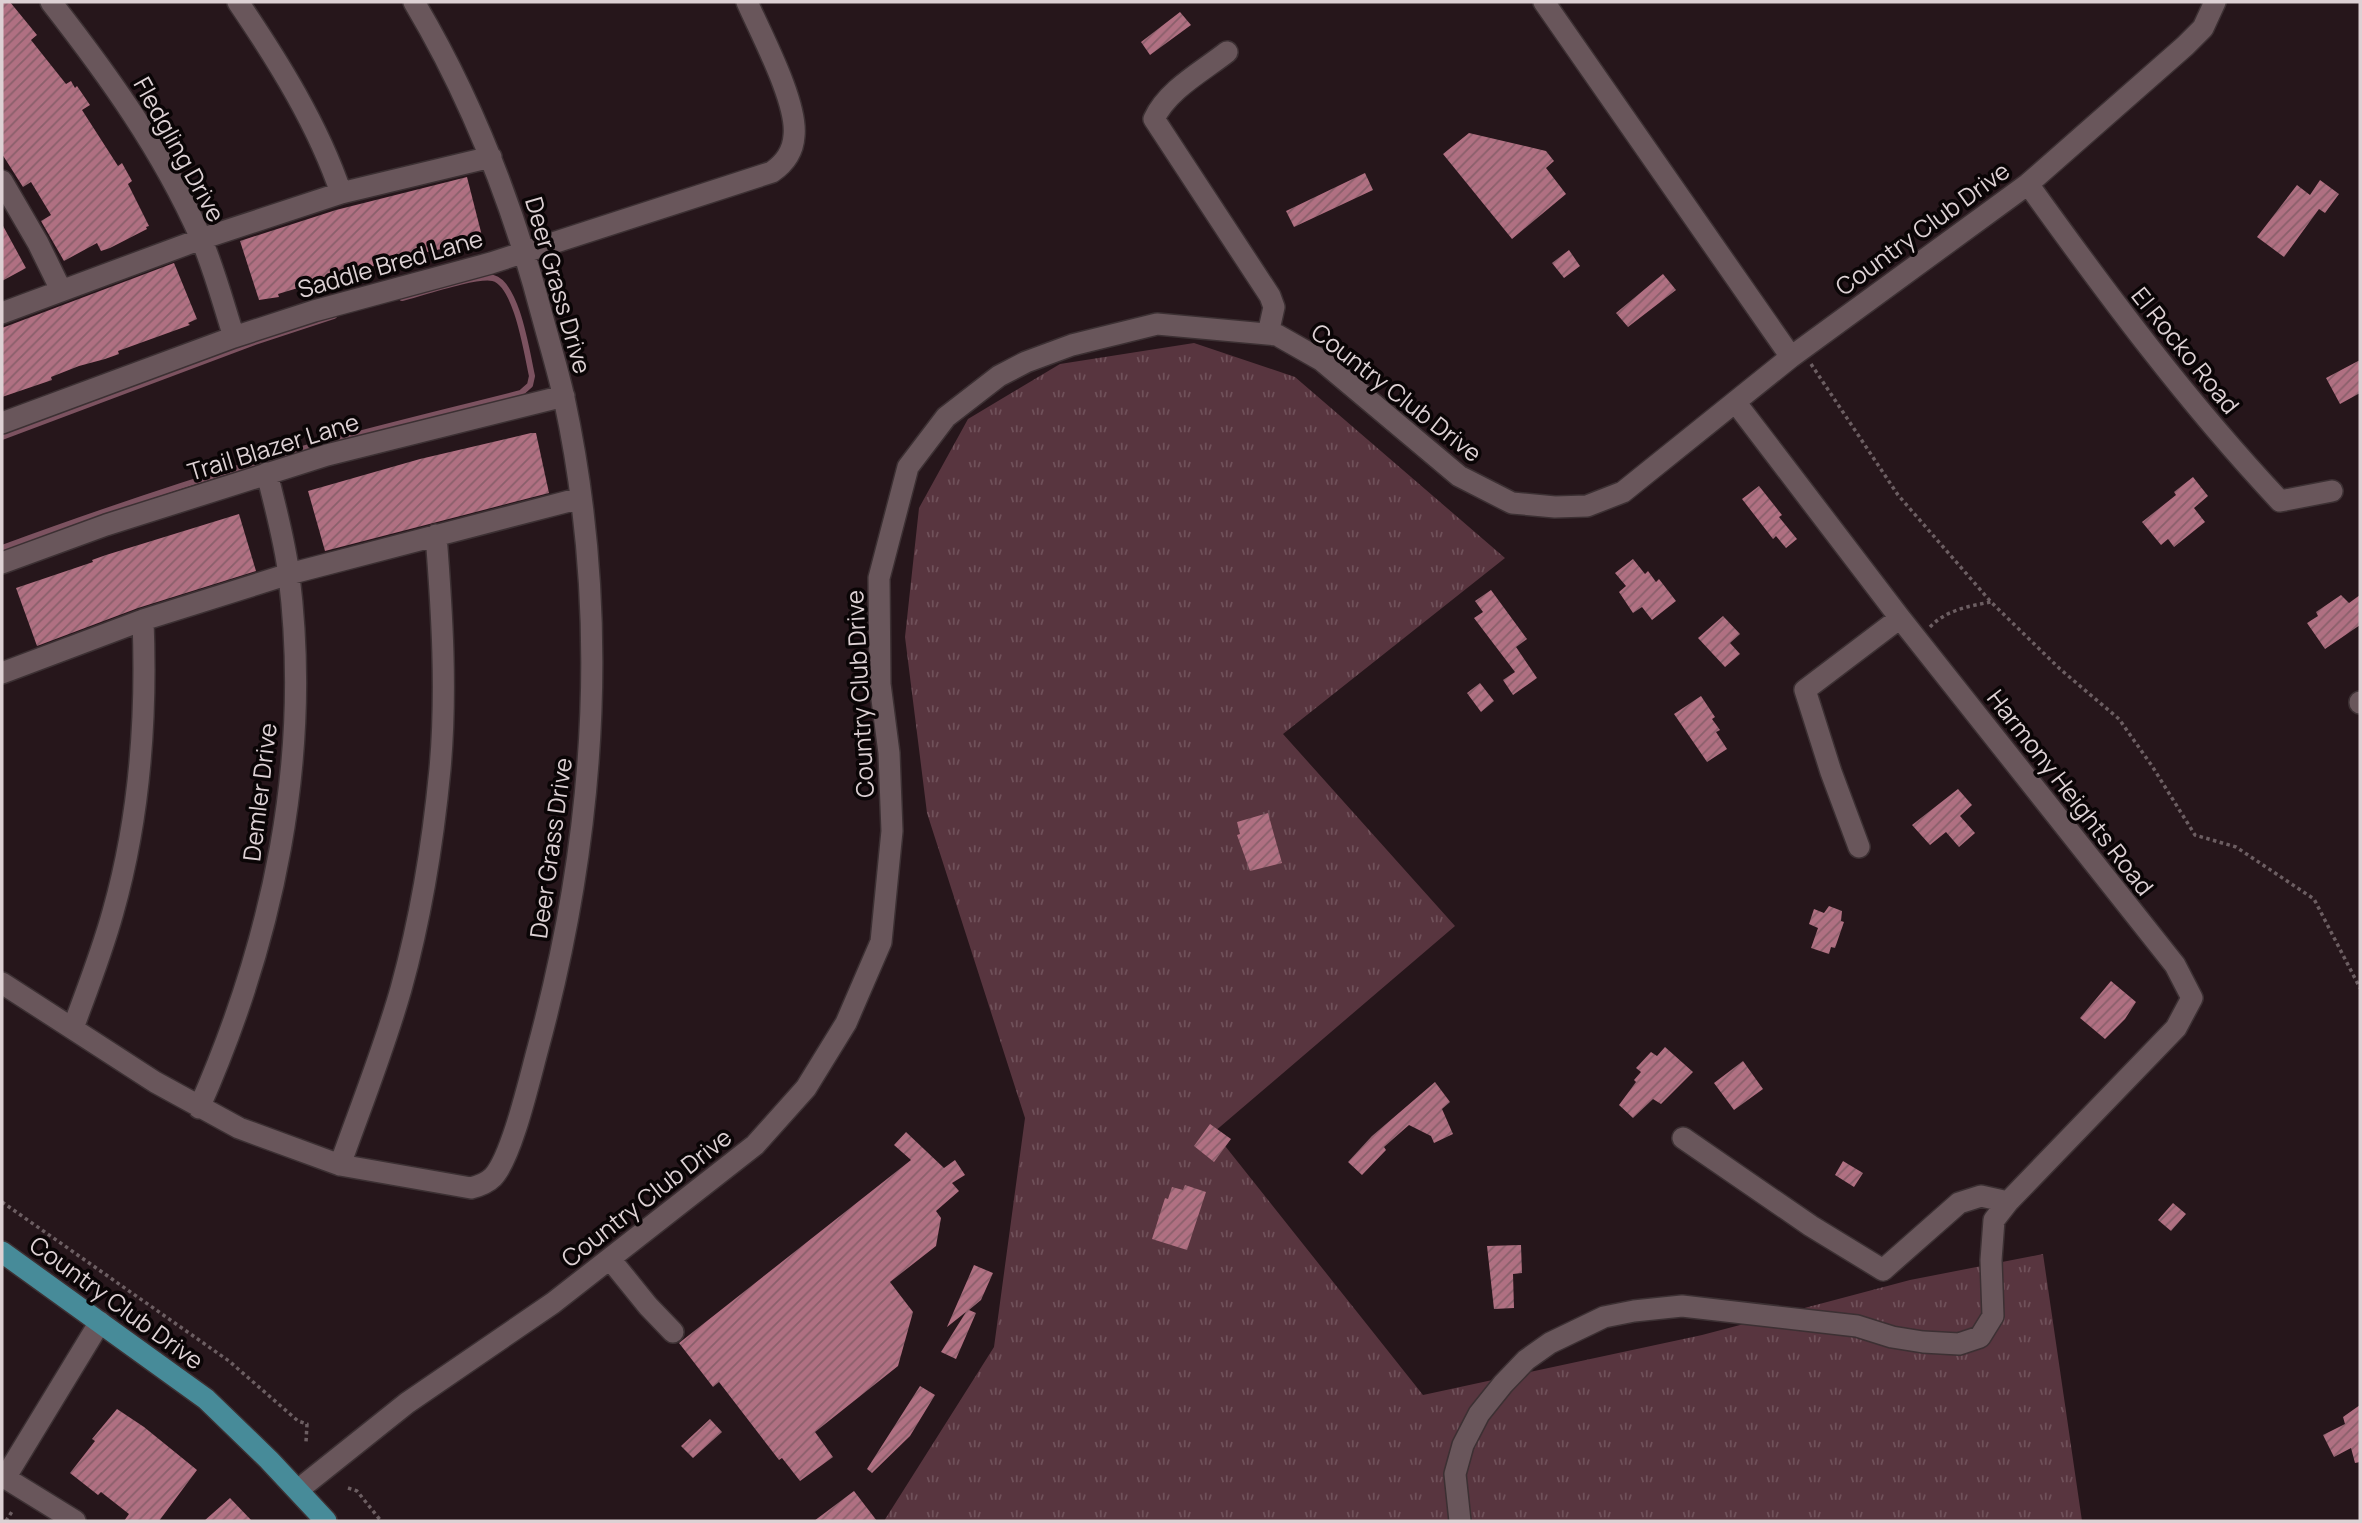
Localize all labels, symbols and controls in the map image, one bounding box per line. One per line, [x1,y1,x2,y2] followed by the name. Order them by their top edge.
[127,71,233,227] street label: Fledgling Drive
[1828,154,2016,302] street label: Country Club Drive
[518,193,600,377] street label: Deer Grass Drive
[294,221,486,305] street label: Saddle Bred Lane
[2125,280,2247,420] street label: El Rocko Road
[1305,315,1489,469] street label: Country Club Drive
[183,404,363,488] street label: Trail Blazer Lane
[837,589,881,799] street label: Country Club Drive
[1980,682,2162,902] street label: Harmony Heights Road
[234,721,284,863] street label: Demler Drive
[521,756,579,940] street label: Deer Grass Drive
[554,1120,738,1274] street label: Country Club Drive
[23,1228,211,1376] street label: Country Club Drive

